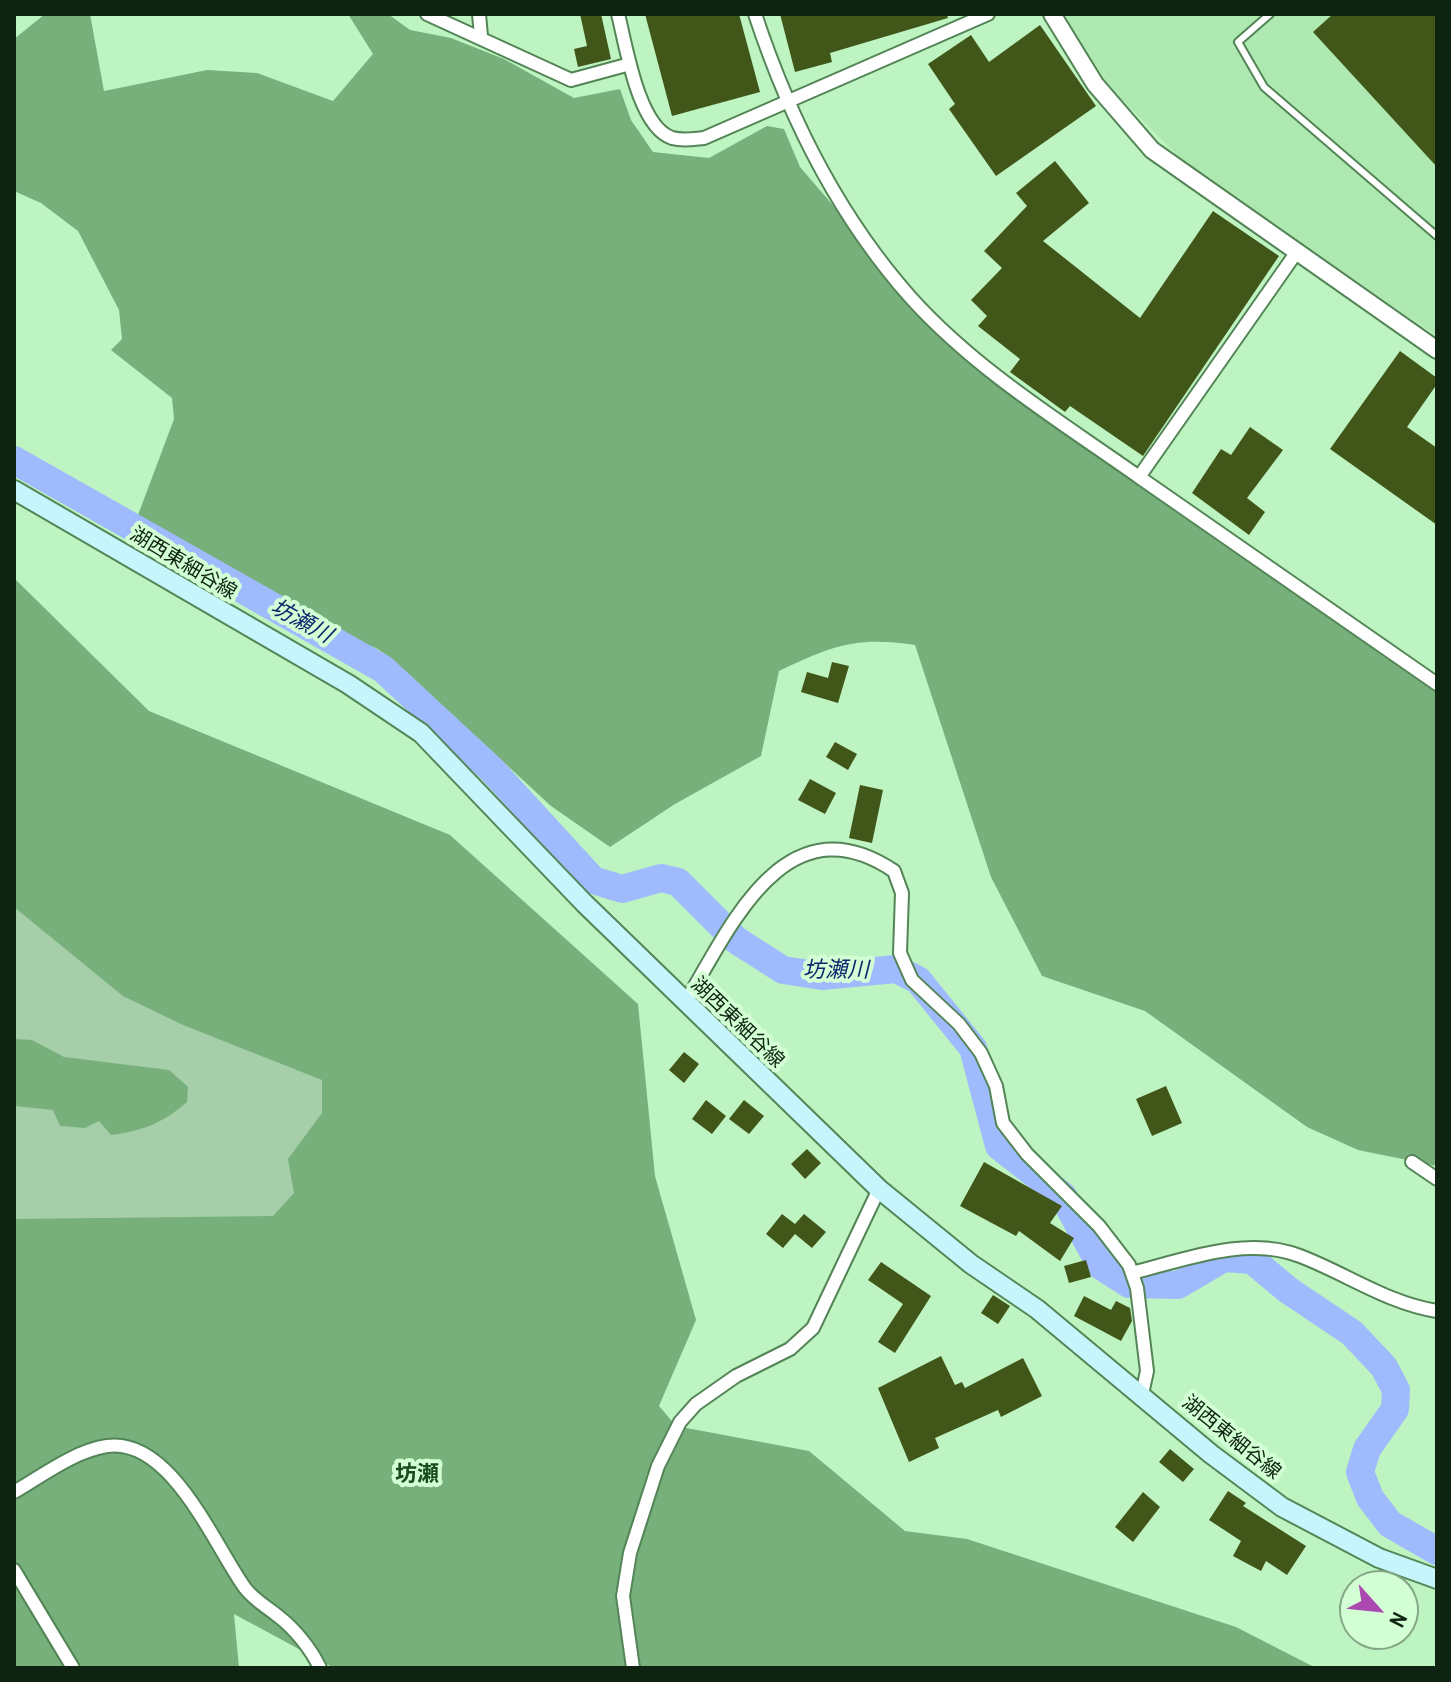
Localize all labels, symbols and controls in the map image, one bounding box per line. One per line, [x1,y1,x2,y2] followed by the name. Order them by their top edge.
[125,523,241,605] street label: 湖西東細谷線
[266,594,336,650] water label: 坊瀬川
[803,958,869,984] water label: 坊瀬川
[686,973,788,1073] street label: 湖西東細谷線
[1177,1391,1285,1485] street label: 湖西東細谷線
[395,1462,439,1488] district label: 坊瀬
[1339,1570,1419,1650] north arrow
[1382,1607,1415,1633] text: N

